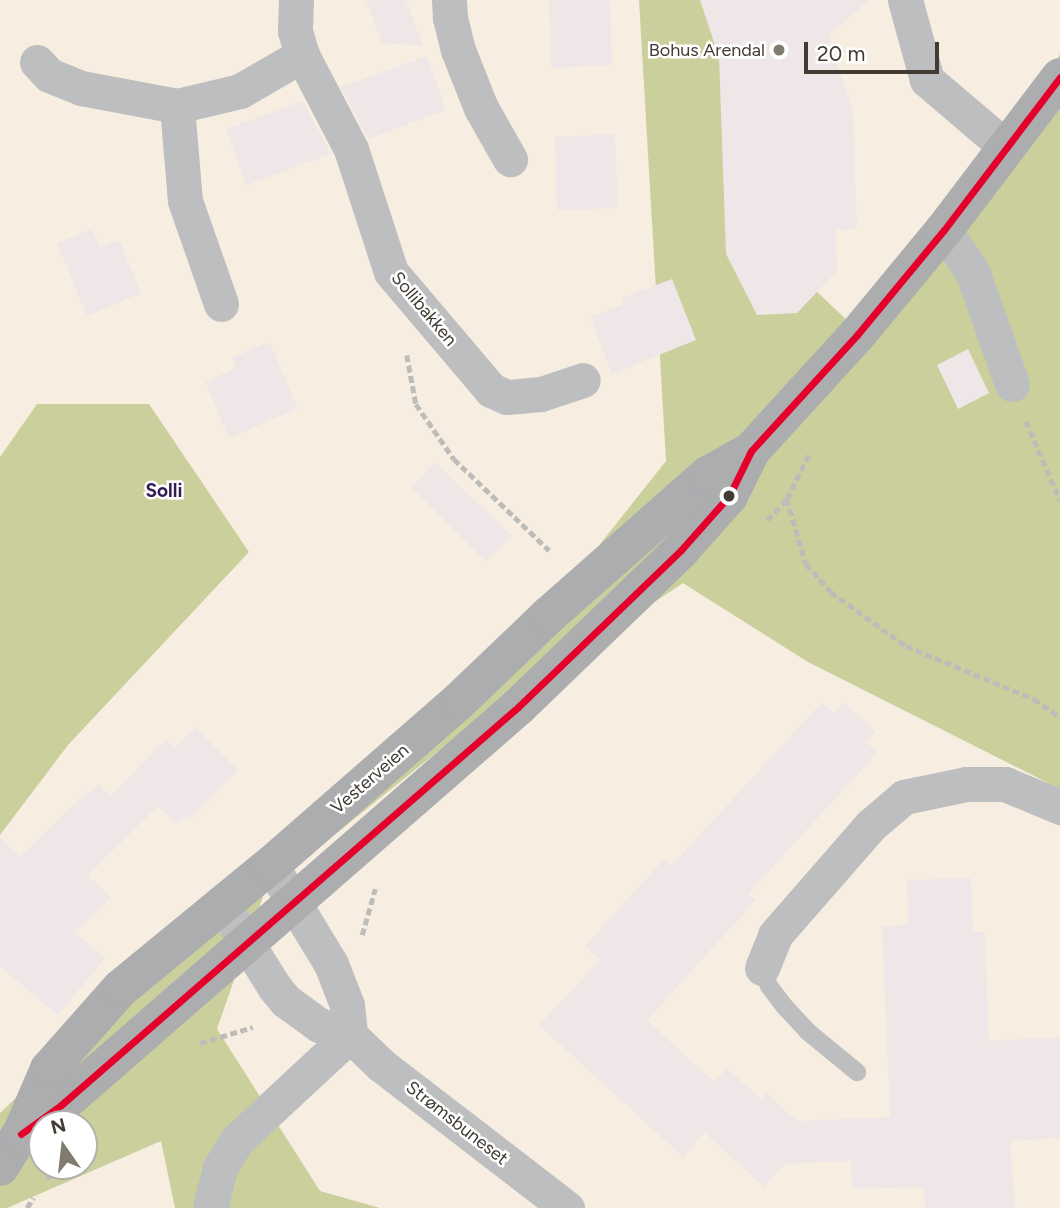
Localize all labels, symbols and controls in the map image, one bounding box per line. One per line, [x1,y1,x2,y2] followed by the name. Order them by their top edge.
[808,28,943,72] scale bar
[649,39,765,61] place label: Bohus Arendal
[817,41,865,66] text: 20 m
[771,42,787,58] marker: Bohus Arendal
[387,267,461,351] street label: Sollibakken
[146,480,182,502] district label: Solli
[722,489,736,503] unlabelled marker
[327,739,413,819] street label: Vesterveien
[402,1076,512,1170] street label: Strømsbuneset
[28,1110,98,1180] north arrow
[48,1113,68,1139] text: N

